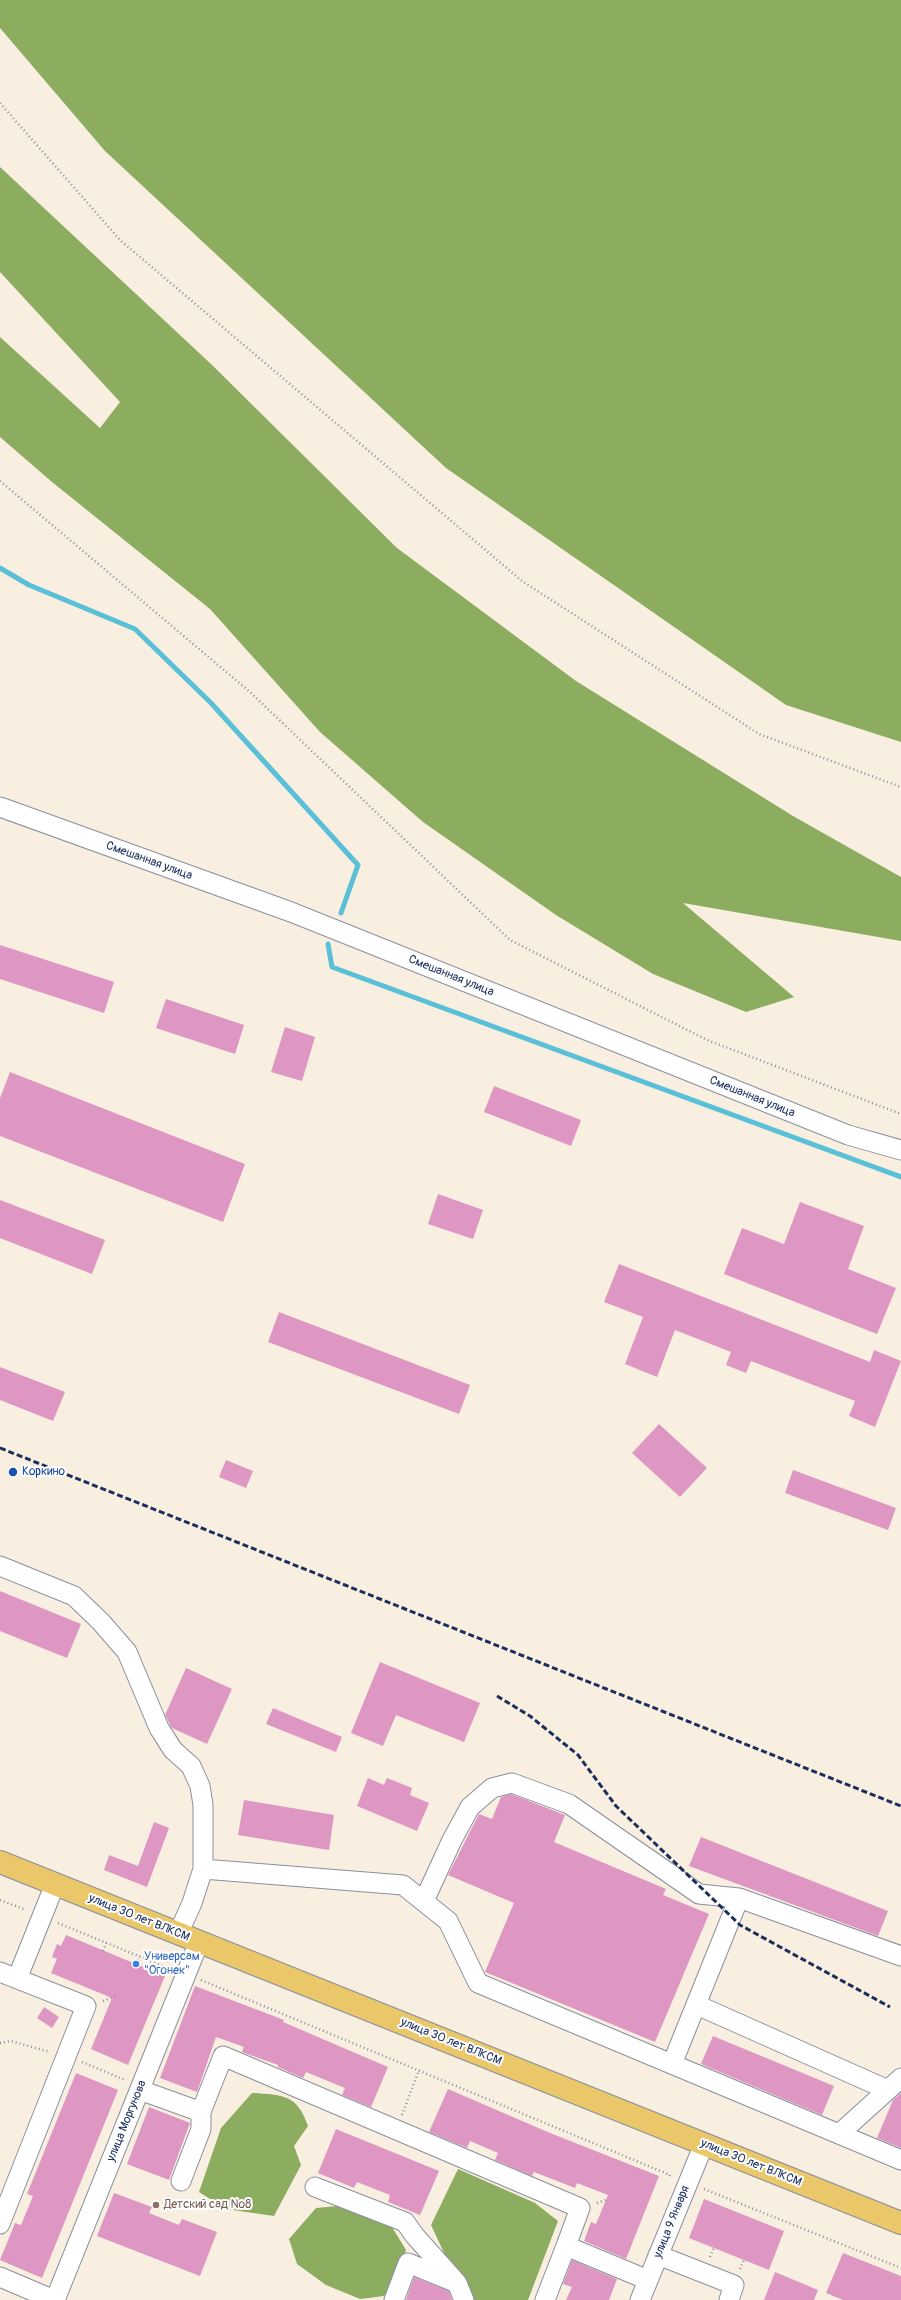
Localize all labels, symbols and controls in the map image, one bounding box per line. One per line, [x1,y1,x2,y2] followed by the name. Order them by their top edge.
[104,839,194,883] street label: Смешанная улица
[406,952,496,1000] street label: Смешанная улица
[707,1073,797,1121] street label: Смешанная улица
[22,1465,65,1479] place label: Коркино
[7,1466,19,1478] marker: Коркино
[86,1891,192,1945] street label: улица 30 лет ВЛКСМ
[144,1950,200,1978] place label: Универсам "Огонек"
[131,1959,141,1969] marker: Универсам "Огонек"
[398,2015,504,2069] street label: улица 30 лет ВЛКСМ
[104,2078,150,2164] street label: улица Моргунова
[698,2136,804,2190] street label: улица 30 лет ВЛКСМ
[651,2184,693,2260] street label: улица 9 Января
[164,2198,251,2212] place label: Детский сад №8
[151,2200,161,2210] marker: Детский сад №8

